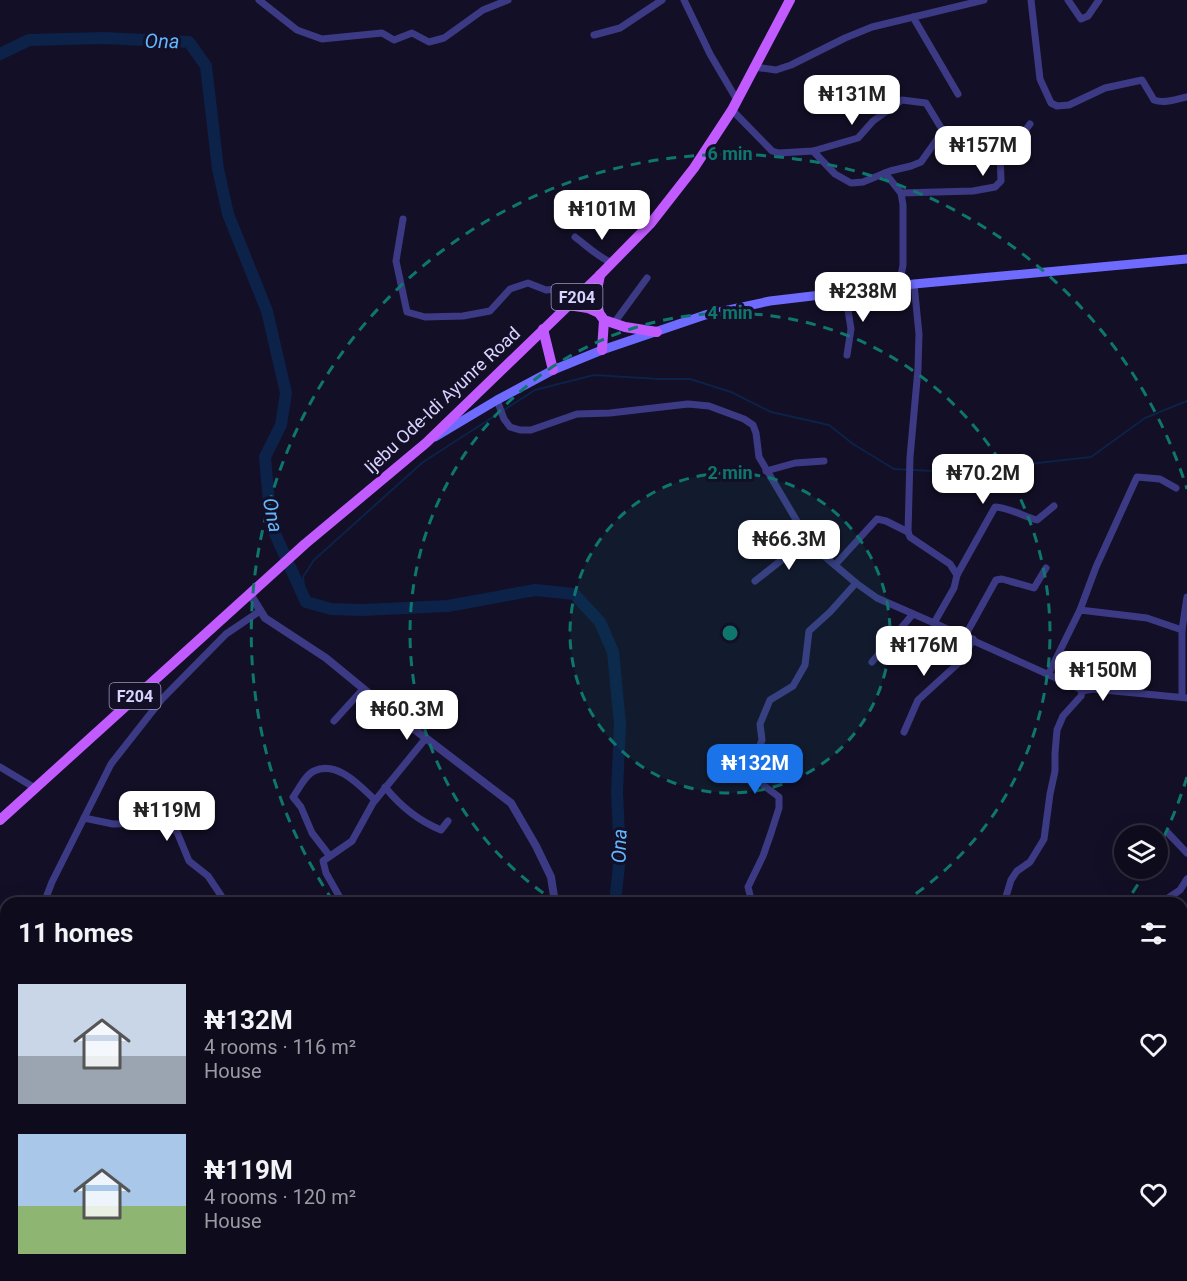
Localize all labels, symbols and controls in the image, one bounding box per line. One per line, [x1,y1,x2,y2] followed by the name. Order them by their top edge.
[144,29,180,53] water label: Ona
[810,75,894,126] pin: ₦131M
[818,82,886,106] text: ₦131M
[941,126,1025,177] pin: ₦157M
[949,133,1017,157] text: ₦157M
[707,143,753,164] text: 6 min
[560,190,644,241] pin: ₦101M
[568,197,636,221] text: ₦101M
[821,272,905,323] pin: ₦238M
[829,279,897,303] text: ₦238M
[552,284,602,310] road number: F204
[707,302,753,323] text: 4 min
[360,322,524,478] street label: Ijebu Ode-Idi Ayunre Road
[934,454,1032,505] pin: ₦70.2M
[946,461,1020,485] text: ₦70.2M
[707,462,753,483] text: 2 min
[258,496,288,534] water label: Ona
[740,520,838,571] pin: ₦66.3M
[752,527,826,551] text: ₦66.3M
[720,623,740,643] centre of rings
[882,626,966,677] pin: ₦176M
[890,633,958,657] text: ₦176M
[1061,651,1145,702] pin: ₦150M
[1069,658,1137,682] text: ₦150M
[110,683,160,709] road number: F204
[358,690,456,741] pin: ₦60.3M
[370,697,444,721] text: ₦60.3M
[713,744,797,795] pin: ₦132M
[721,751,789,775] text: ₦132M
[125,791,209,842] pin: ₦119M
[133,798,201,822] text: ₦119M
[1114,825,1168,879] map controls
[1114,825,1168,879] button: layers
[606,828,632,864] water label: Ona
[1137,917,1170,950] icon: filters
[18,918,133,948] text: 11 homes
[204,1005,293,1035] text: ₦132M
[66,1008,138,1080] icon: home
[1137,1028,1170,1061] icon: heart
[204,1035,356,1059] text: 4 rooms · 116 m²
[204,1059,262,1083] text: House
[204,1155,293,1185] text: ₦119M
[66,1158,138,1230] icon: home
[1137,1178,1170,1211] icon: heart
[204,1185,356,1209] text: 4 rooms · 120 m²
[204,1209,262,1233] text: House

